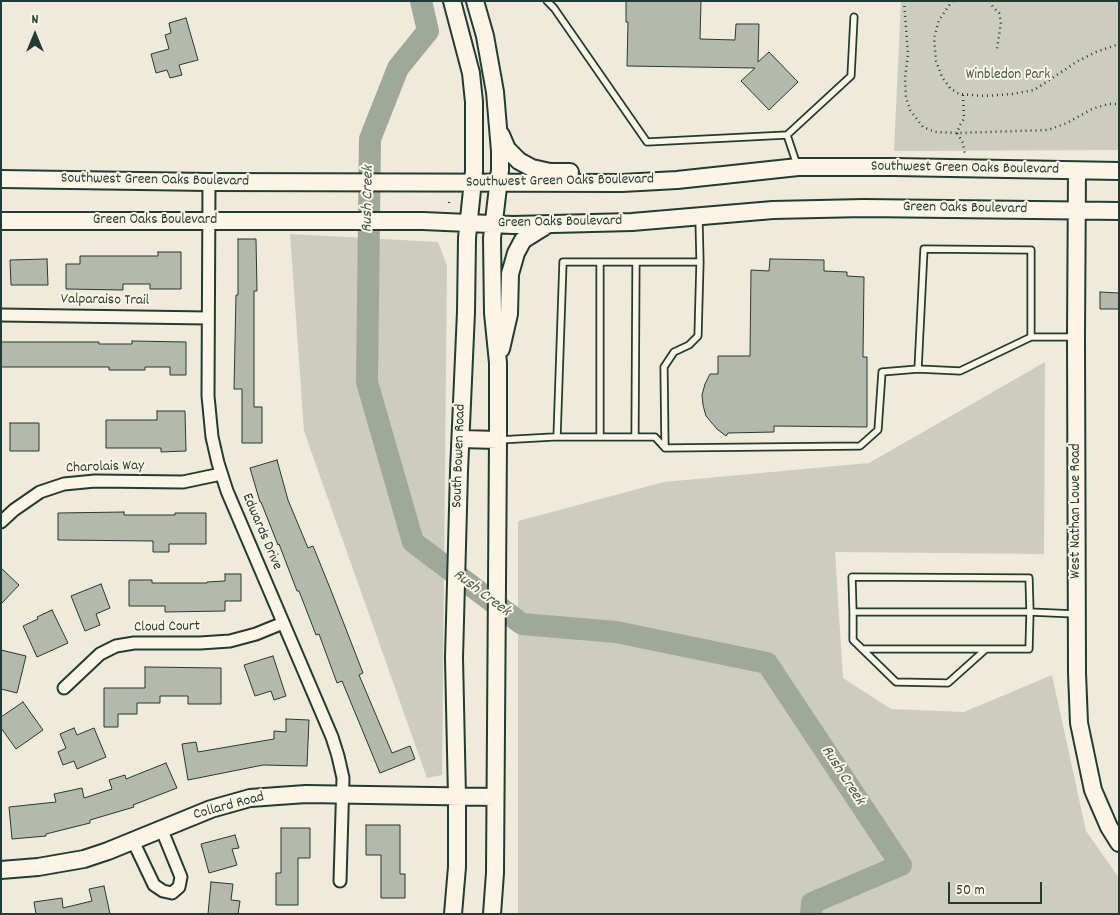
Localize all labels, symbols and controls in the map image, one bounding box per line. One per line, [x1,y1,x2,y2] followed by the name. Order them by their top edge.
[10,10,60,60] north arrow
[32,10,38,30] text: N
[966,67,1050,85] park label: Winbledon Park
[871,158,1059,180] street label: Southwest Green Oaks Boulevard
[359,165,379,233] water label: Rush Creek
[61,170,249,192] street label: Southwest Green Oaks Boulevard
[466,171,654,193] street label: Southwest Green Oaks Boulevard
[903,199,1027,219] street label: Green Oaks Boulevard
[93,212,217,230] street label: Green Oaks Boulevard
[498,213,622,233] street label: Green Oaks Boulevard
[61,291,149,311] street label: Valparaiso Trail
[449,404,471,508] street label: South Bowen Road
[1068,443,1086,579] street label: West Nathan Lowe Road
[66,458,144,478] street label: Charolais Way
[237,491,285,573] street label: Edwards Drive
[449,566,513,622] water label: Rush Creek
[134,618,200,638] street label: Cloud Court
[816,743,868,809] water label: Rush Creek
[192,789,266,825] street label: Collard Road
[950,872,1044,904] scale bar
[956,880,985,902] text: 50 m

